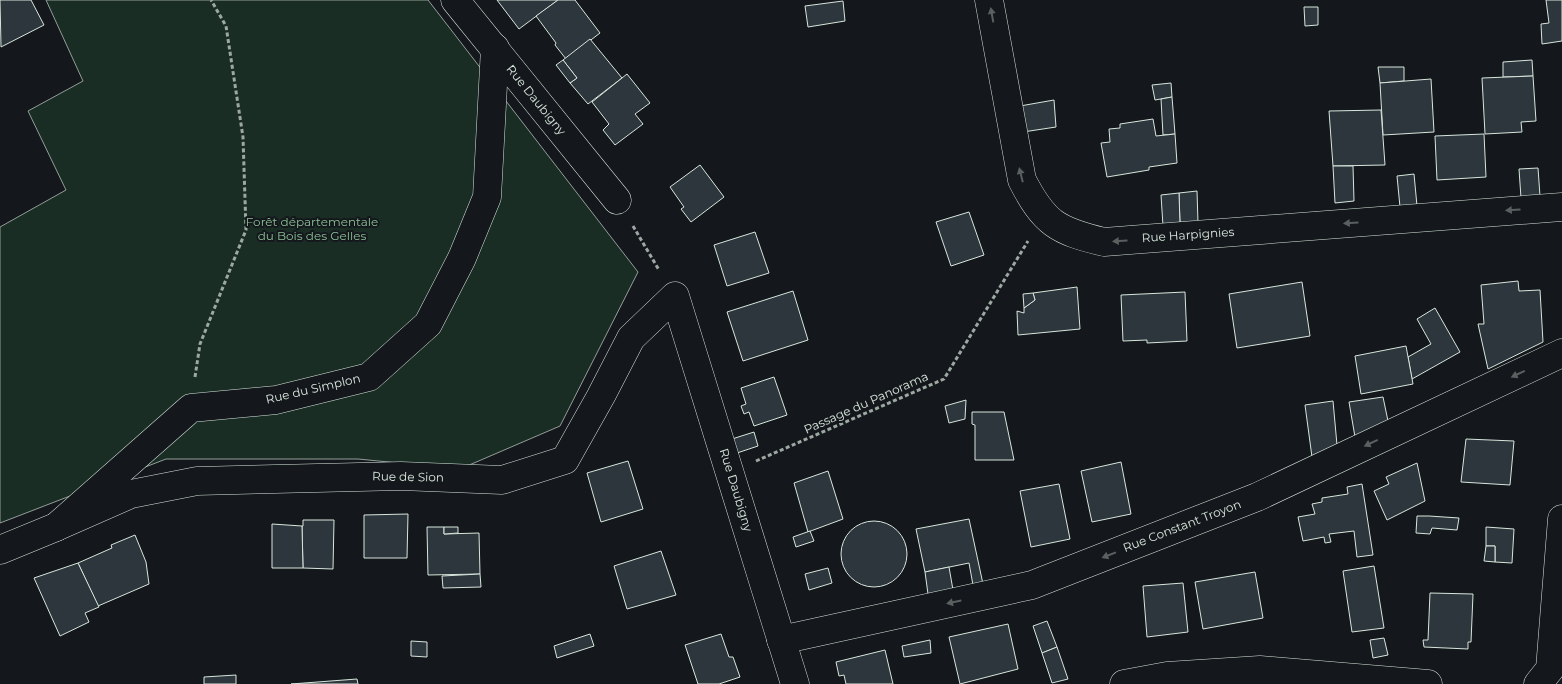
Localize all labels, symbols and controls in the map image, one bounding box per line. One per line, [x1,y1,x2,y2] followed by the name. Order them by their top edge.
[987,6,995,22] one-way arrow
[503,61,570,138] street label: Rue Daubigny
[1017,167,1025,182] one-way arrow
[1505,207,1521,215] one-way arrow
[246,214,378,243] park label: Forêt départementale du Bois des Gelles
[1343,219,1359,227] one-way arrow
[1141,224,1235,245] street label: Rue Harpignies
[1111,237,1127,245] one-way arrow
[801,368,930,437] street label: Passage du Panorama
[264,370,362,407] street label: Rue du Simplon
[1511,370,1525,378] one-way arrow
[1364,440,1378,448] one-way arrow
[717,446,756,534] street label: Rue Daubigny
[372,468,444,485] street label: Rue de Sion
[1121,496,1243,555] street label: Rue Constant Troyon
[1101,551,1116,559] one-way arrow
[946,598,961,606] one-way arrow

